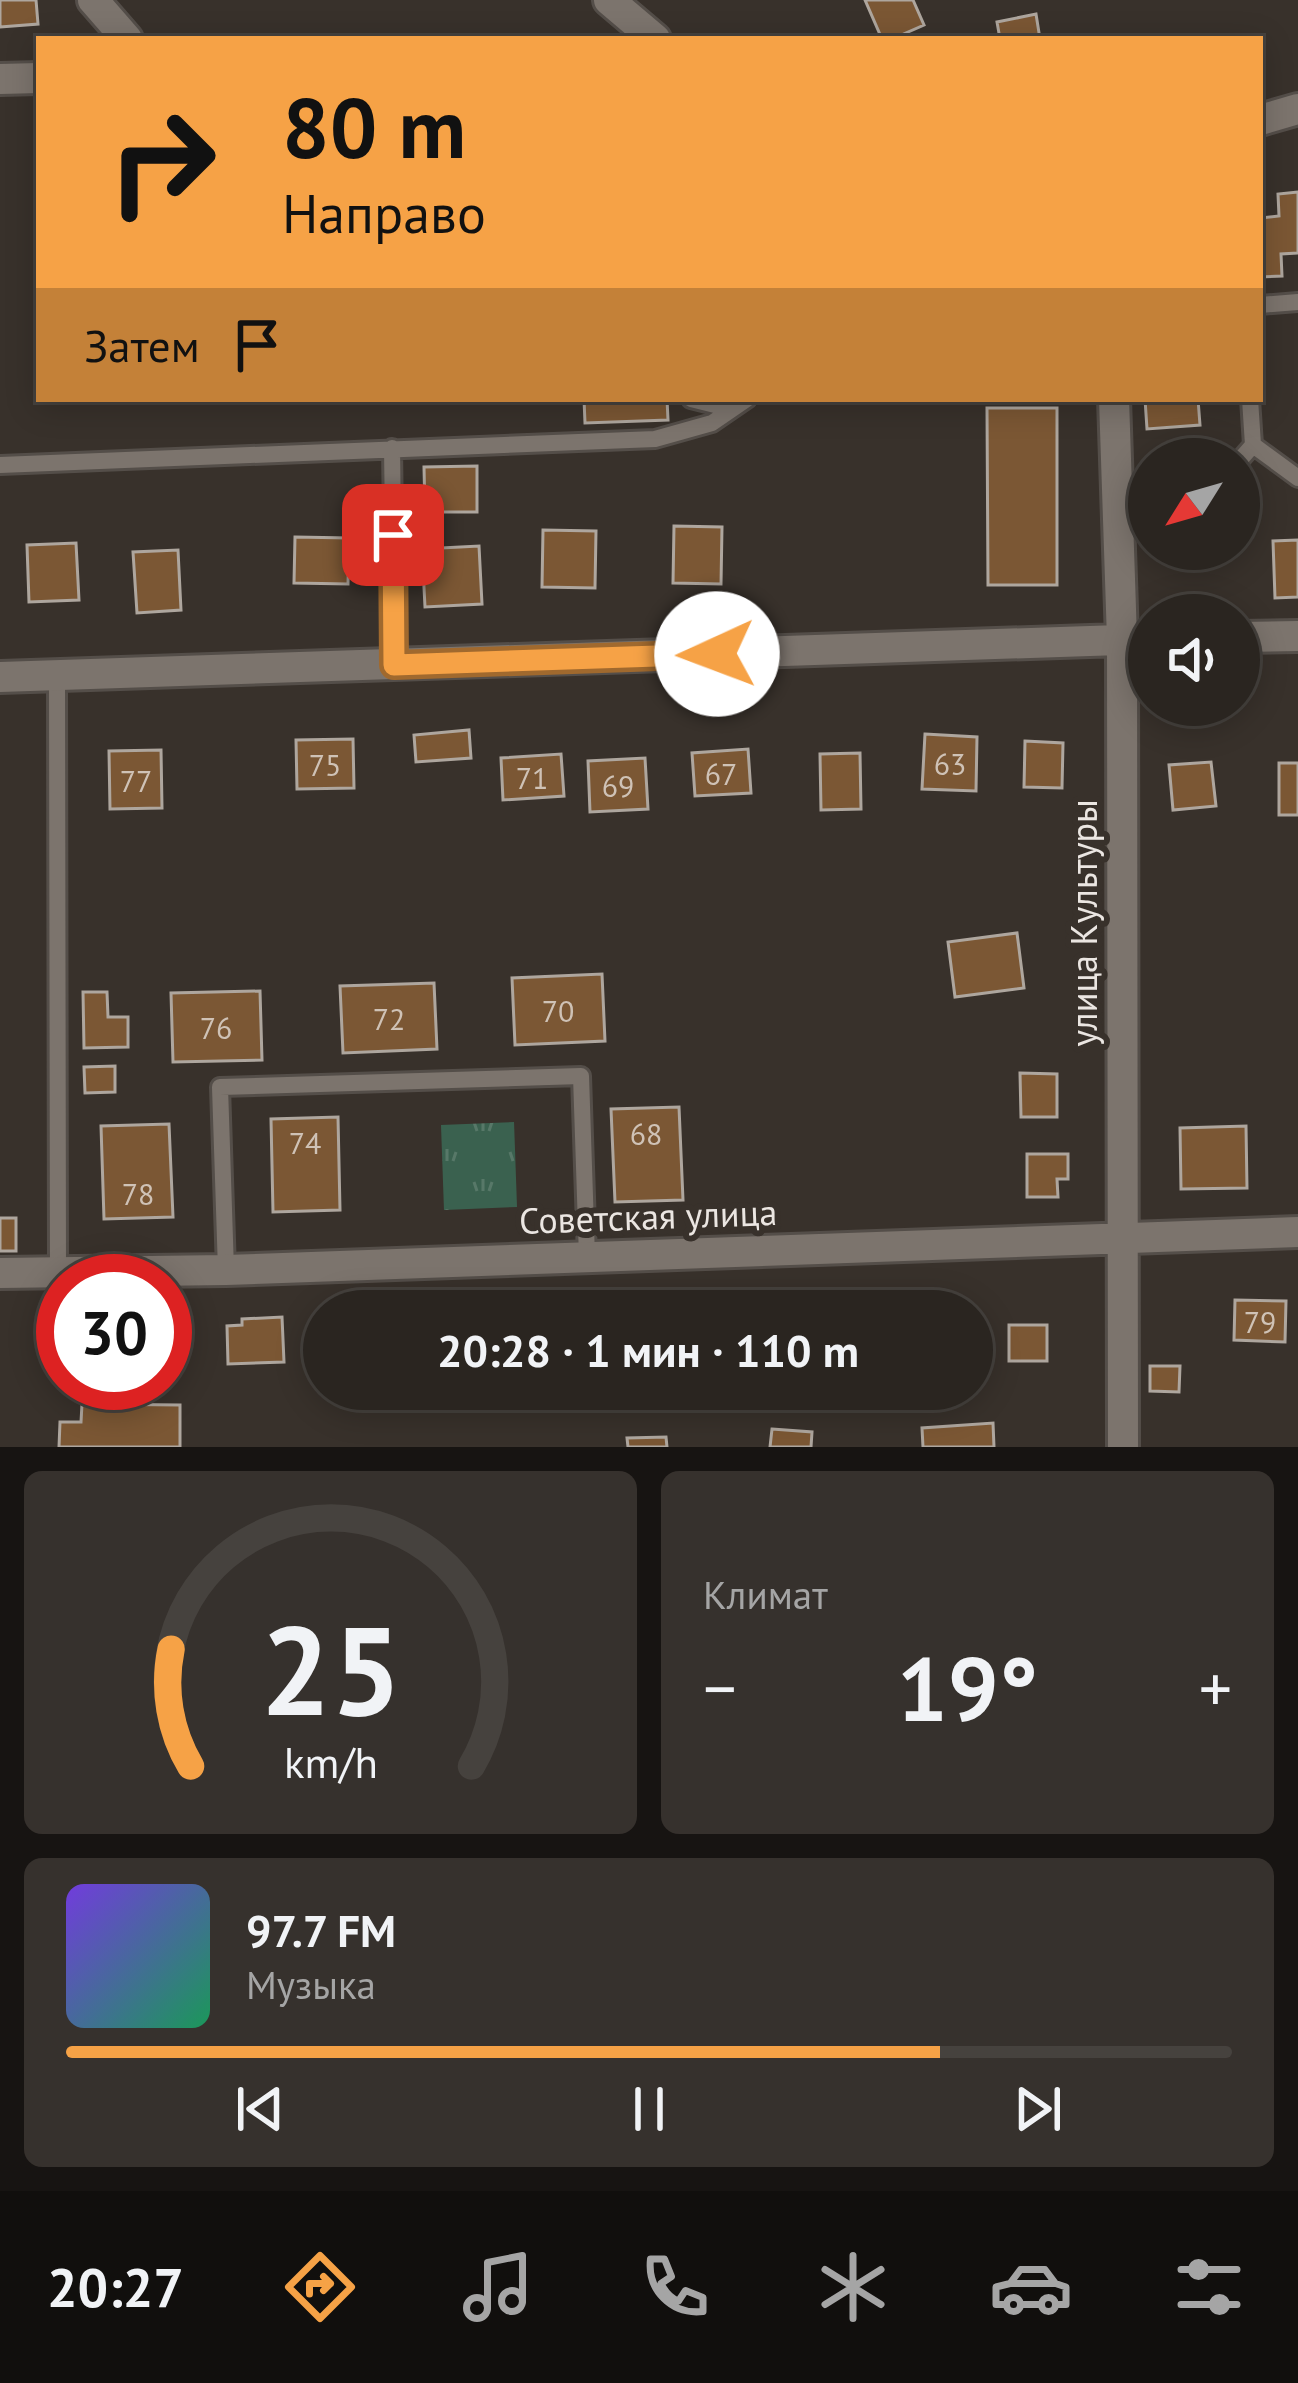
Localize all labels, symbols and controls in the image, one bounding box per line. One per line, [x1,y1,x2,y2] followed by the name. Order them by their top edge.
[282,72,466,181] text: 80 m
[84,84,240,240] icon: right
[282,178,486,248] text: Направо
[224,312,290,378] icon: arrive
[84,316,200,374] text: Затем
[1128,438,1260,570] north arrow
[1128,438,1260,726] map controls
[342,484,444,586] pin
[360,502,426,568] icon: arrive
[654,591,780,717] position arrow
[1128,594,1260,726] button: sound
[934,744,966,783] house number: 63
[309,745,341,784] house number: 75
[705,754,737,793] house number: 67
[516,758,548,797] house number: 71
[120,761,152,800] house number: 77
[602,766,634,805] house number: 69
[1060,799,1107,1047] street label: улица Культуры
[542,991,574,1030] house number: 70
[373,999,405,1038] house number: 72
[200,1008,232,1047] house number: 76
[630,1114,662,1153] house number: 68
[289,1123,321,1162] house number: 74
[122,1174,154,1213] house number: 78
[518,1188,778,1244] street label: Советская улица
[36,1254,192,1410] speed limit sign: 30
[1244,1302,1276,1341] house number: 79
[437,1321,859,1379] text: 20:28 · 1 мин · 110 m
[703,1569,828,1620] text: Климат
[260,1588,401,1749] text: 25
[897,1629,1038,1746] text: 19°
[703,1645,736,1730] text: −
[1199,1645,1232,1730] text: +
[283,1733,378,1789] text: km/h
[246,1901,396,1959] text: 97.7 FM
[246,1959,376,2010] text: Музыка
[227,2076,293,2142] icon: previous
[616,2076,682,2142] icon: pause
[1005,2076,1071,2142] icon: next
[278,2245,362,2329] icon: directions
[456,2245,540,2329] icon: music
[633,2245,717,2329] icon: phone
[811,2245,895,2329] icon: climate
[989,2245,1073,2329] icon: car
[1167,2245,1251,2329] icon: filters
[47,2252,184,2322] text: 20:27

